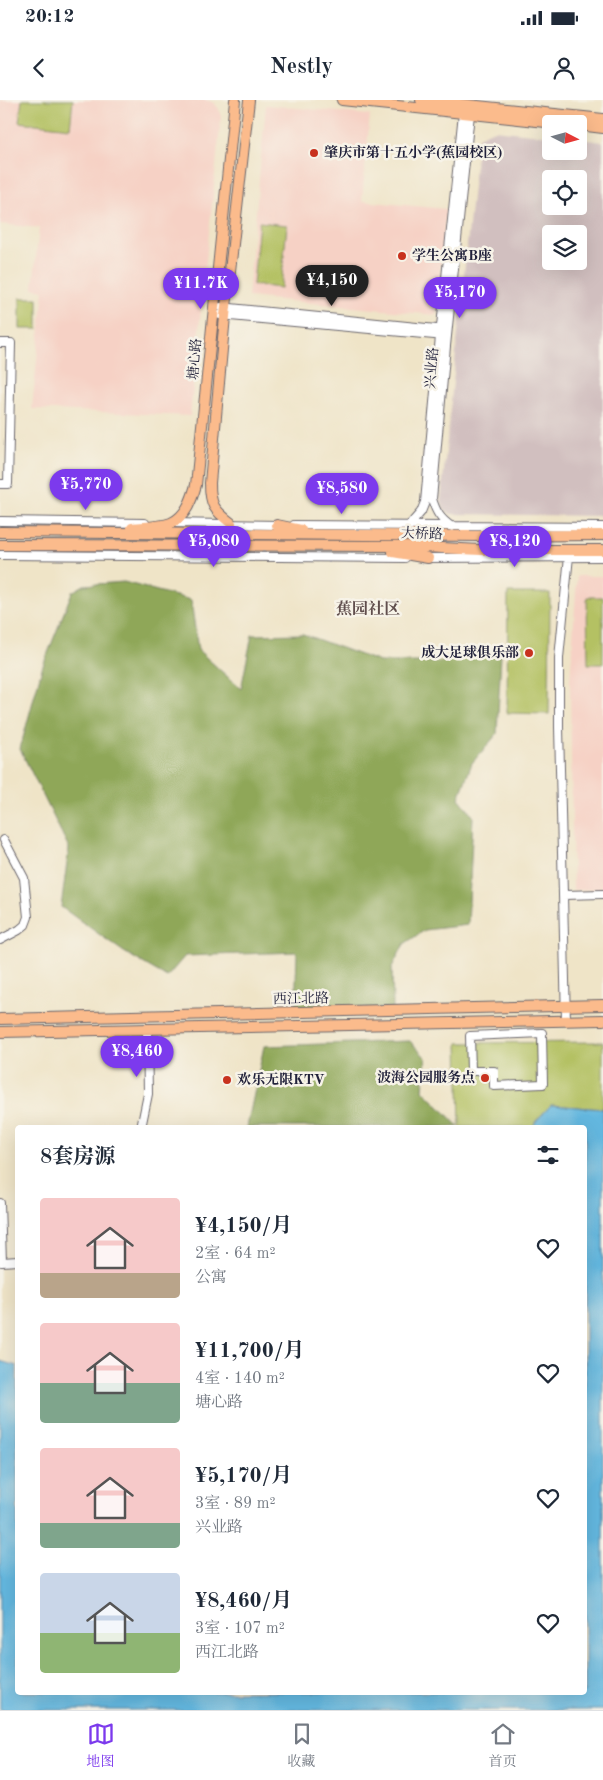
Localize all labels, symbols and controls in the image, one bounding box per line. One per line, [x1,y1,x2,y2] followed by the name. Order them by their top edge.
[25,8,74,27] text: 20:12
[25,54,53,82] icon: back
[550,54,578,82] icon: person
[270,56,333,78] text: Nestly
[542,115,588,160] north arrow
[542,115,587,270] map controls
[324,144,502,160] place label: 肇庆市第十五小学(蕉园校区)
[308,147,320,159] marker: 肇庆市第十五小学(蕉园校区)
[542,170,587,215] button: locate
[542,225,587,270] button: layers
[412,247,492,263] place label: 学生公寓B座
[396,250,408,262] marker: 学生公寓B座
[291,264,373,307] pin: ¥4,150
[160,268,242,310] pin: ¥11.7K
[307,273,357,289] text: ¥4,150
[174,276,228,292] text: ¥11.7K
[419,276,501,319] pin: ¥5,170
[435,285,485,301] text: ¥5,170
[185,337,204,381] street label: 塘心路
[422,346,441,390] street label: 兴业路
[45,468,127,511] pin: ¥5,770
[301,472,383,515] pin: ¥8,580
[61,477,111,493] text: ¥5,770
[317,481,367,497] text: ¥8,580
[401,525,443,542] street label: 大桥路
[173,526,255,568] pin: ¥5,080
[474,526,556,568] pin: ¥8,120
[189,534,239,550] text: ¥5,080
[490,534,540,550] text: ¥8,120
[336,600,400,618] district label: 蕉园社区
[421,644,519,660] place label: 成大足球俱乐部
[523,647,535,659] marker: 成大足球俱乐部
[273,991,329,1006] street label: 西江北路
[96,1036,178,1078] pin: ¥8,460
[112,1044,162,1060] text: ¥8,460
[377,1070,475,1085] place label: 波海公园服务点
[237,1072,325,1087] place label: 欢乐无限KTV
[479,1072,491,1084] marker: 波海公园服务点
[221,1074,233,1086] marker: 欢乐无限KTV
[534,1141,562,1169] icon: filters
[40,1147,115,1168] text: 8套房源
[195,1216,292,1237] text: ¥4,150/月
[80,1218,140,1278] icon: home
[534,1234,562,1262] icon: heart
[195,1246,276,1262] text: 2室 · 64 m²
[195,1270,227,1286] text: 公寓
[195,1341,304,1362] text: ¥11,700/月
[80,1343,140,1403] icon: home
[534,1359,562,1387] icon: heart
[195,1371,285,1387] text: 4室 · 140 m²
[195,1395,243,1411] text: 塘心路
[195,1466,292,1487] text: ¥5,170/月
[80,1468,140,1528] icon: home
[534,1484,562,1512] icon: heart
[195,1496,276,1512] text: 3室 · 89 m²
[195,1520,243,1536] text: 兴业路
[195,1591,292,1612] text: ¥8,460/月
[80,1593,140,1653] icon: home
[534,1609,562,1637] icon: heart
[195,1621,285,1637] text: 3室 · 107 m²
[195,1645,259,1661] text: 西江北路
[87,1720,115,1771] tab: 地图
[288,1720,316,1771] tab: 收藏
[489,1720,517,1771] tab: 首页

